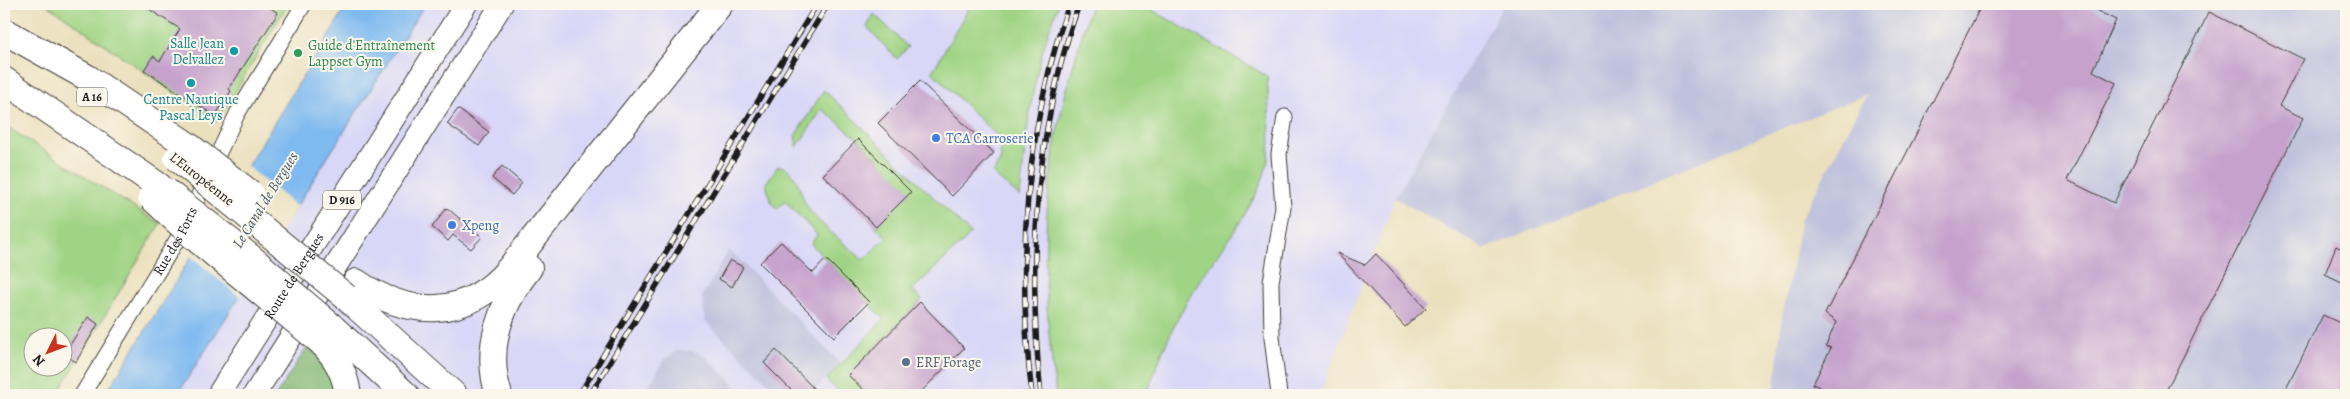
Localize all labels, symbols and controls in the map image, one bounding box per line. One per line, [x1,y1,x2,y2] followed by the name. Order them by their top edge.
[170,34,224,69] place label: Salle Jean Delvallez
[308,36,435,71] place label: Guide d'Entraînement Lappset Gym
[228,45,240,57] marker: Salle Jean Delvallez
[292,47,304,59] marker: Guide d'Entraînement Lappset Gym
[185,77,197,89] marker: Centre Nautique Pascal Leys
[77,88,107,106] road number: A 16
[144,90,238,125] place label: Centre Nautique Pascal Leys
[946,129,1034,148] place label: TCA Carroserie
[930,132,942,144] marker: TCA Carroserie
[166,148,238,210] street label: L'Européenne
[227,148,303,252] water label: Le Canal de Bergues
[323,190,361,210] road number: D 916
[148,203,202,279] street label: Rue des Forts
[462,216,499,235] place label: Xpeng
[446,219,458,231] marker: Xpeng
[259,229,328,323] street label: Route de Bergues
[22,326,72,376] north arrow
[28,350,49,371] text: N
[916,353,981,372] place label: ERF Forage
[900,356,912,368] marker: ERF Forage

